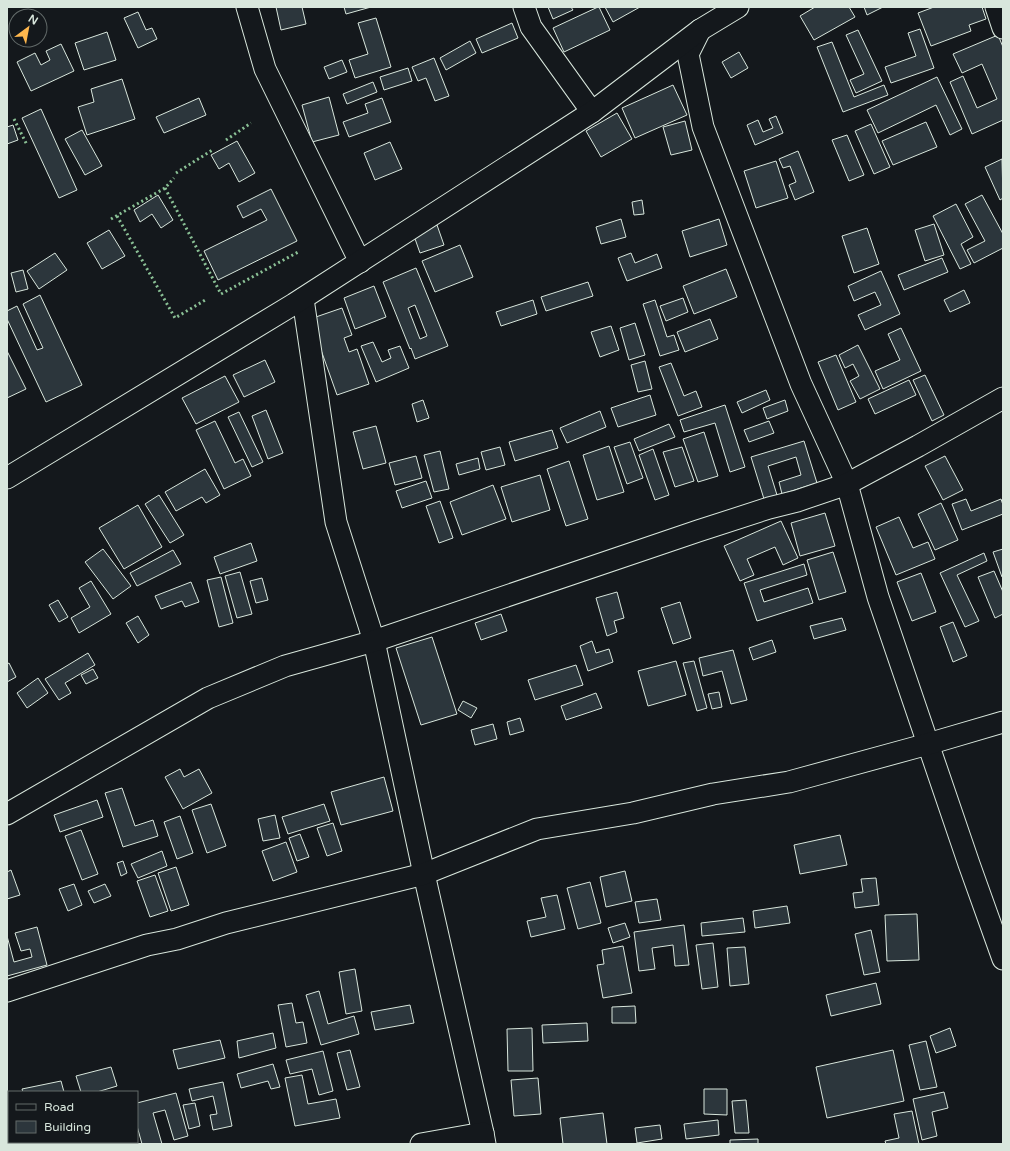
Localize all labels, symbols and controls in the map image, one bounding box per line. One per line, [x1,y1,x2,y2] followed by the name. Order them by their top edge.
[8,8,48,48] north arrow
[26,12,40,28] text: N
[8,1091,138,1143] legend
[44,1100,74,1114] text: Road
[44,1120,91,1134] text: Building

